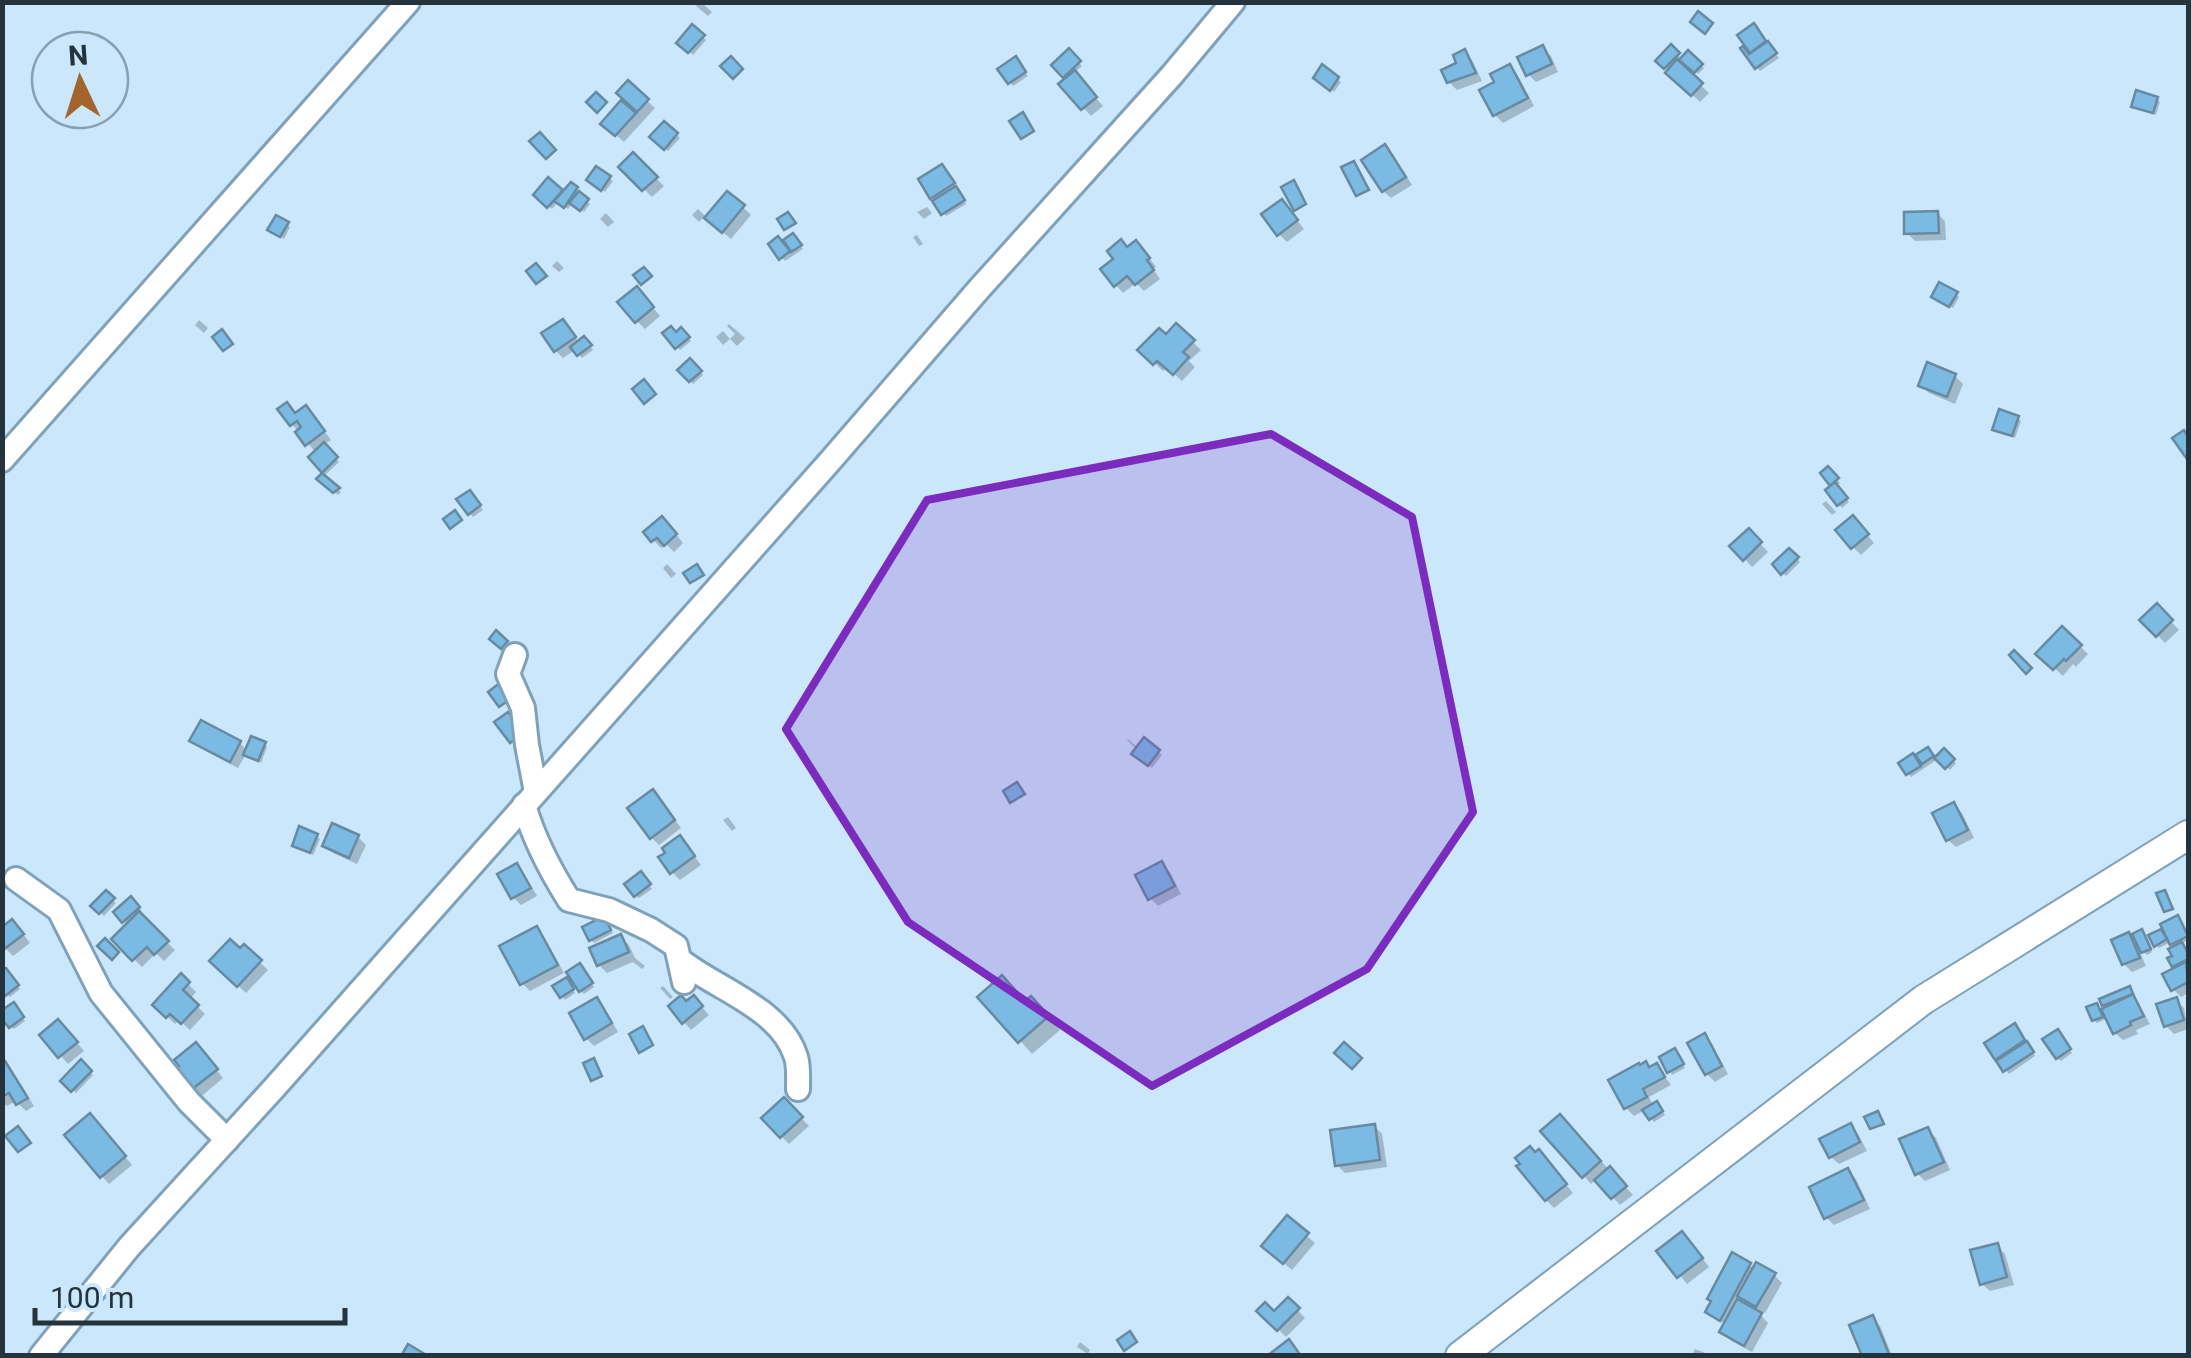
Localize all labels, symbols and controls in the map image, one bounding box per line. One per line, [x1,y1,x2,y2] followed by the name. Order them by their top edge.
[30,30,130,130] north arrow
[67,38,89,73] text: N
[35,1263,345,1325] scale bar
[50,1280,134,1315] text: 100 m

